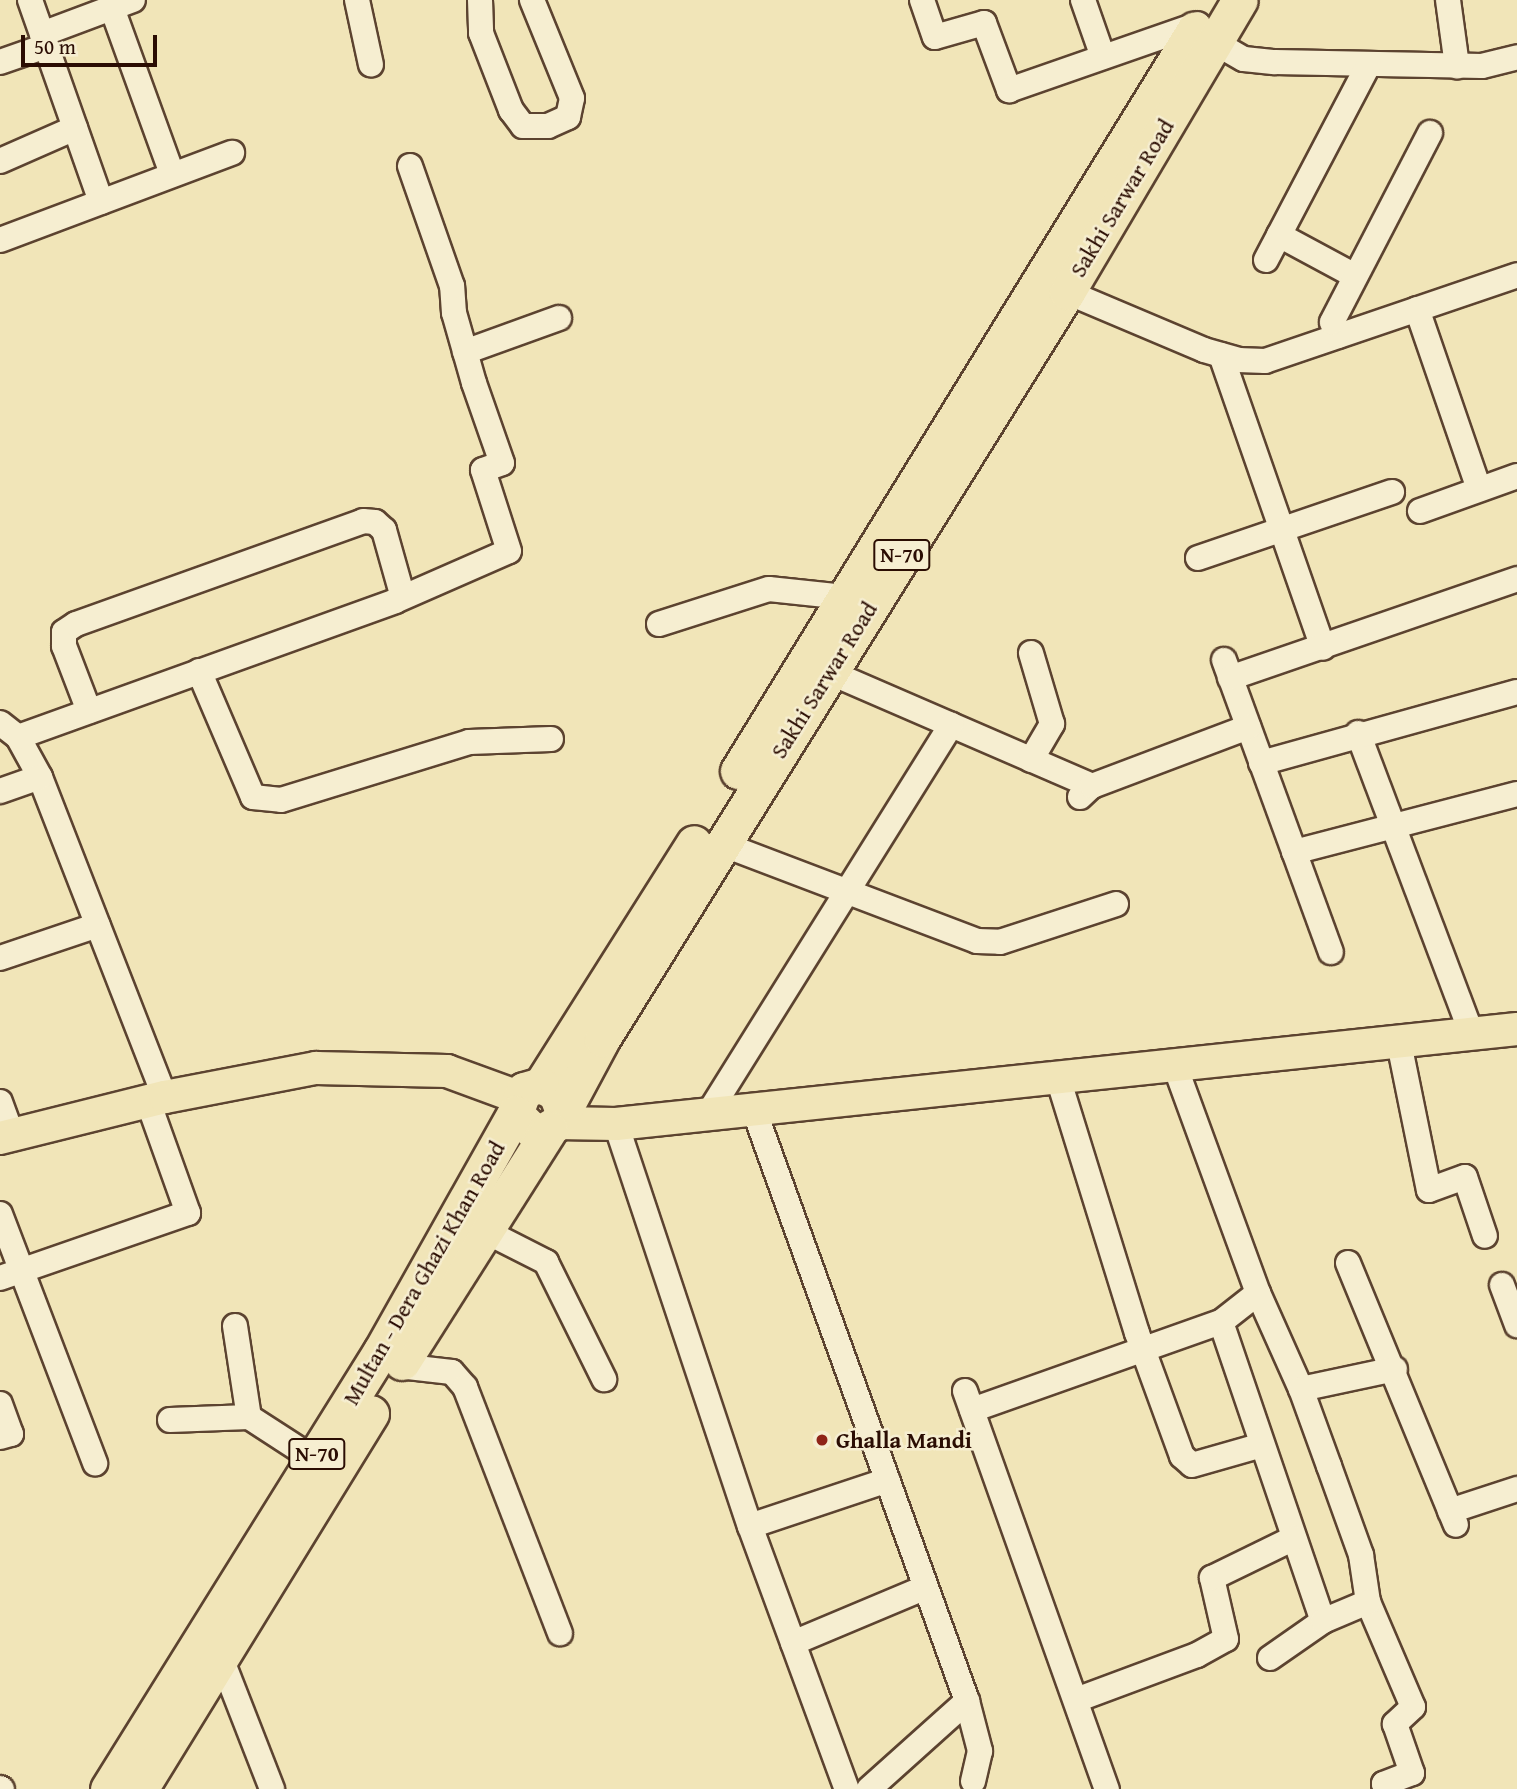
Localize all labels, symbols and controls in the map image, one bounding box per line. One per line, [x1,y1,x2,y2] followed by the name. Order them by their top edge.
[24,21,161,65] scale bar
[34,31,76,62] text: 50 m
[1064,114,1180,282] street label: Sakhi Sarwar Road
[872,538,932,572] road number: N-70
[765,597,883,763] street label: Sakhi Sarwar Road
[337,1136,511,1410] street label: Multan - Dera Ghazi Khan Road
[836,1426,972,1454] place label: Ghalla Mandi
[814,1432,830,1448] marker: Ghalla Mandi
[287,1436,347,1472] road number: N-70

